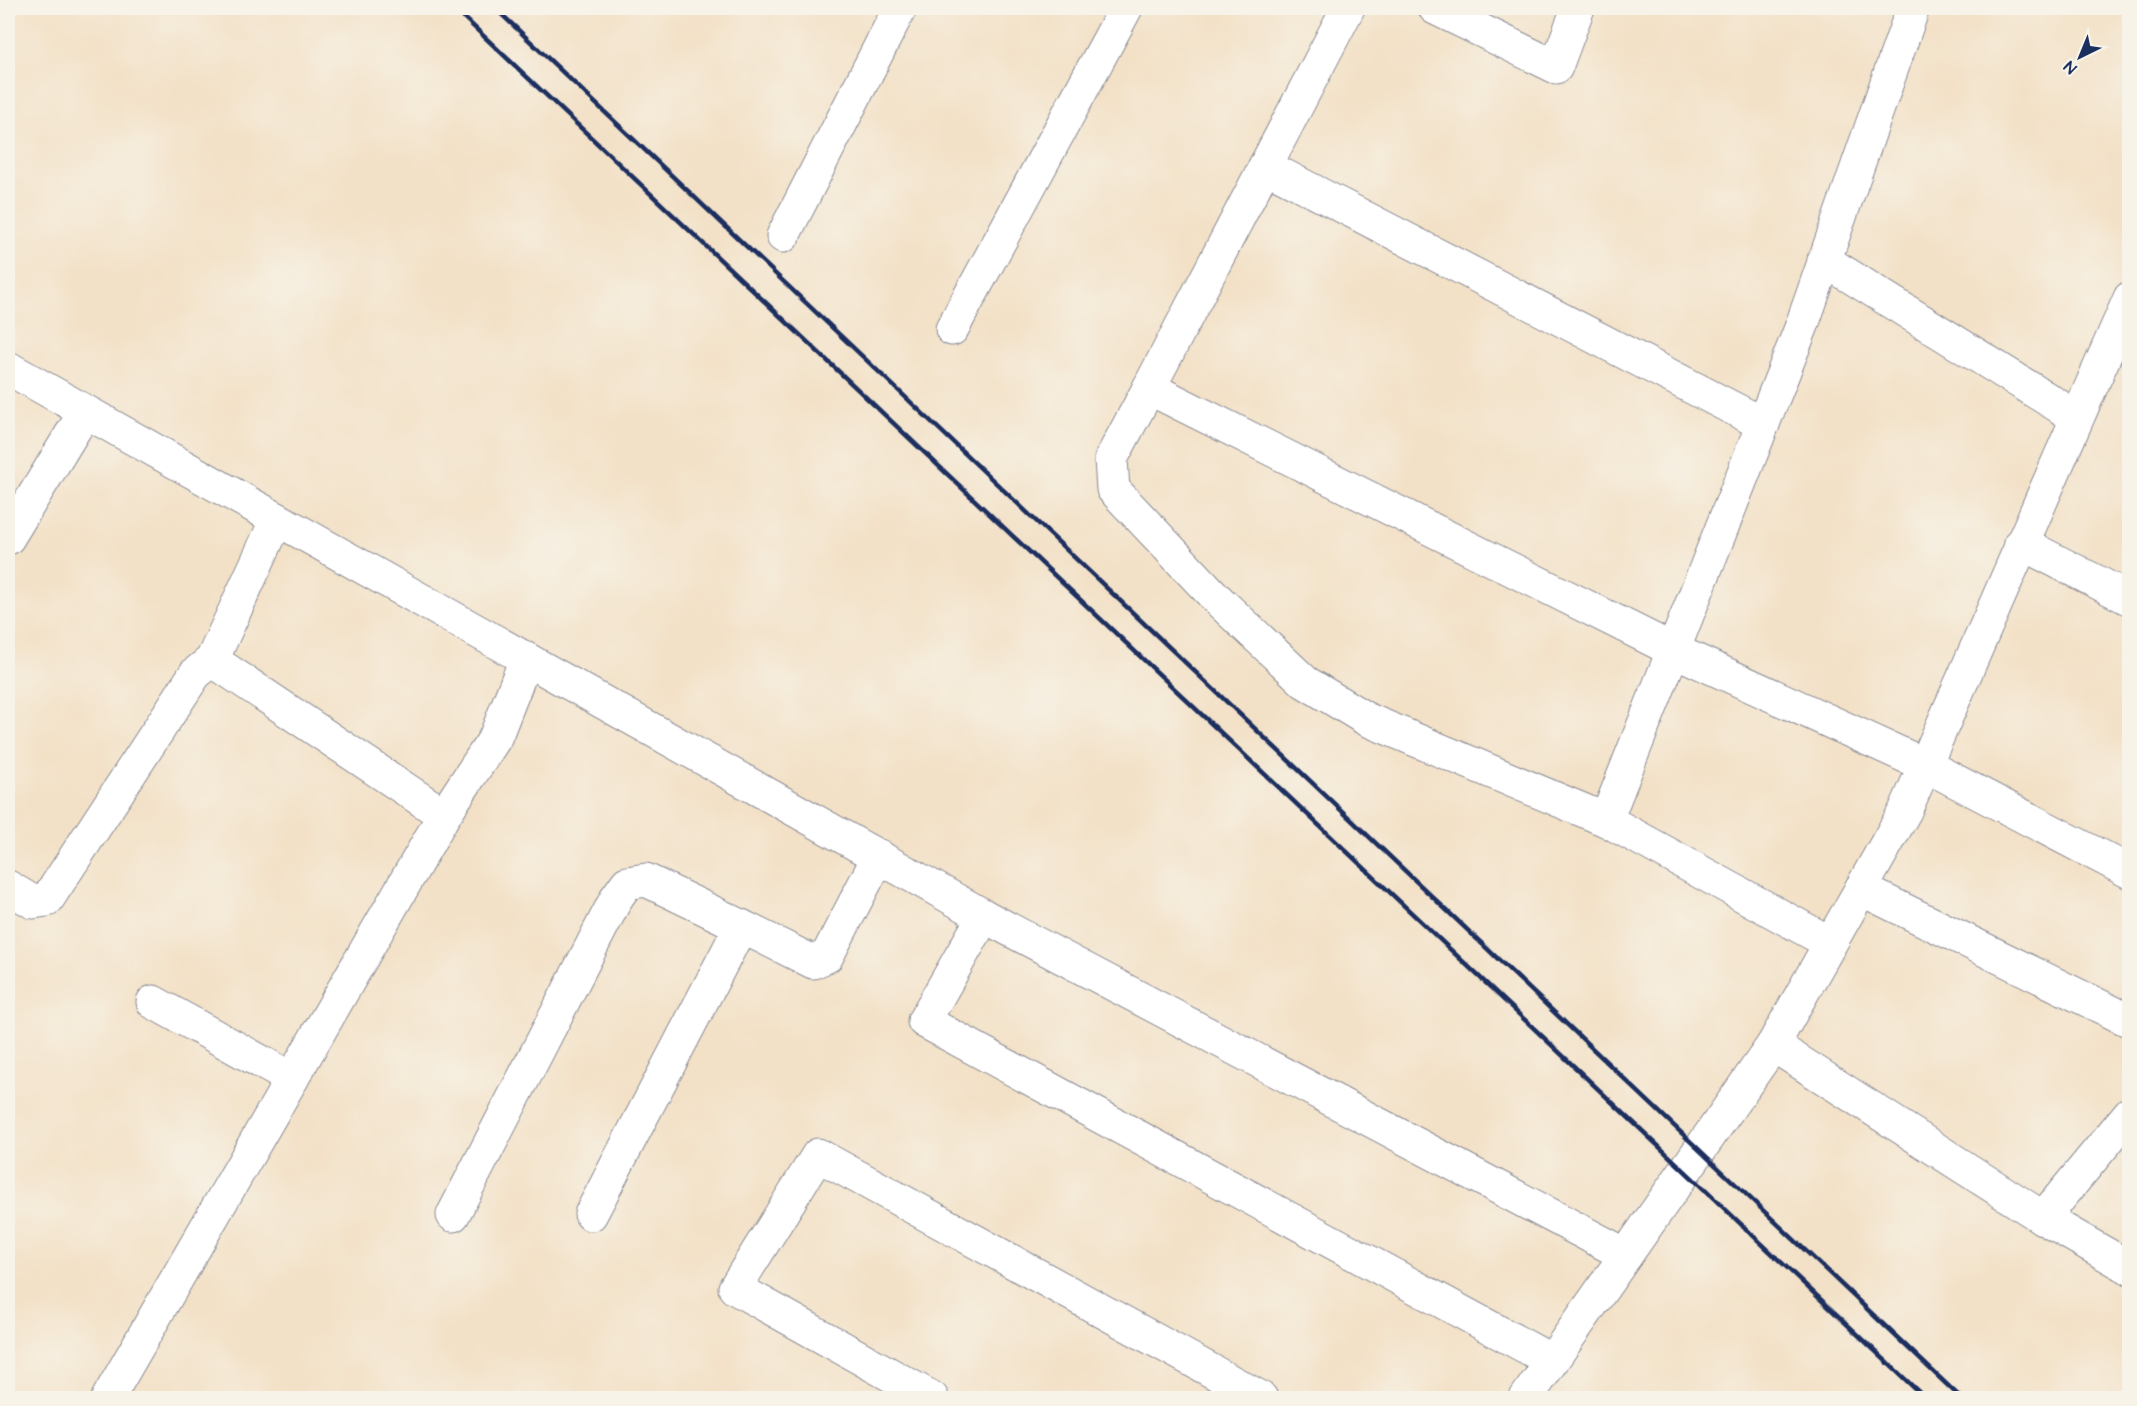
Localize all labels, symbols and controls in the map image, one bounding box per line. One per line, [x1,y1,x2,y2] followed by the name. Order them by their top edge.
[2050,27,2110,87] north arrow
[2059,56,2082,79] text: N

